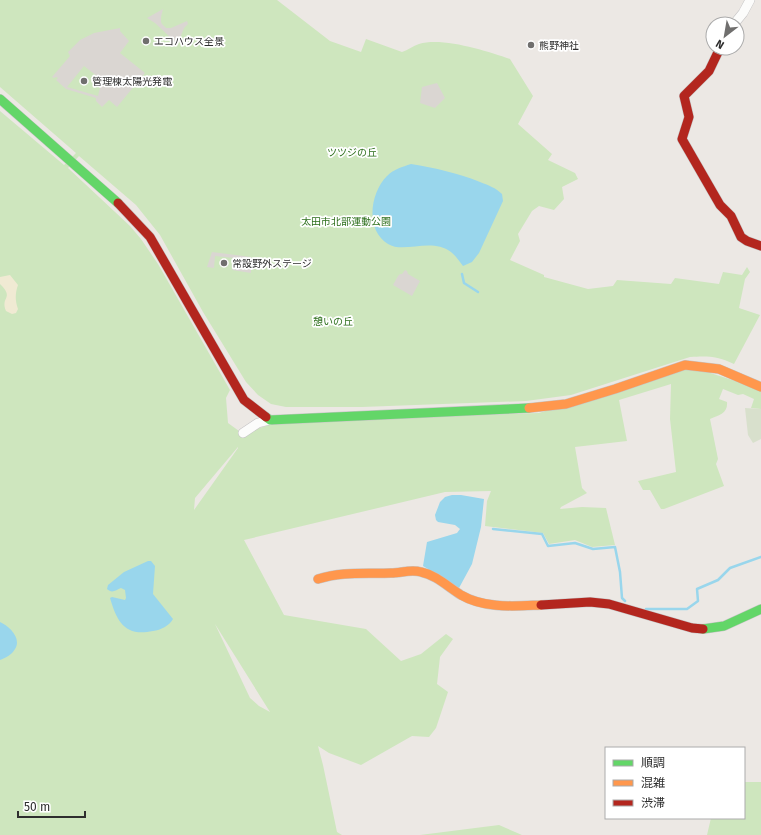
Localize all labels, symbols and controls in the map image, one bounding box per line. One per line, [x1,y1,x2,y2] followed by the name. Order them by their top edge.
[705,16,745,56] north arrow
[141,36,151,46] marker: エコハウス全景
[154,36,224,48] place label: エコハウス全景
[714,37,727,52] text: N
[526,40,536,50] marker: 熊野神社
[539,40,579,52] place label: 熊野神社
[79,76,89,86] marker: 管理棟太陽光発電
[92,76,173,88] place label: 管理棟太陽光発電
[327,147,377,159] park label: ツツジの丘
[301,216,391,228] park label: 太田市北部運動公園
[219,258,229,268] marker: 常設野外ステージ
[232,258,312,270] place label: 常設野外ステージ
[313,316,353,328] park label: 憩いの丘
[605,747,745,819] legend
[641,756,665,770] text: 順調
[641,776,665,790] text: 混雑
[18,793,85,819] scale bar
[641,796,665,810] text: 渋滞
[24,800,50,814] text: 50 m

